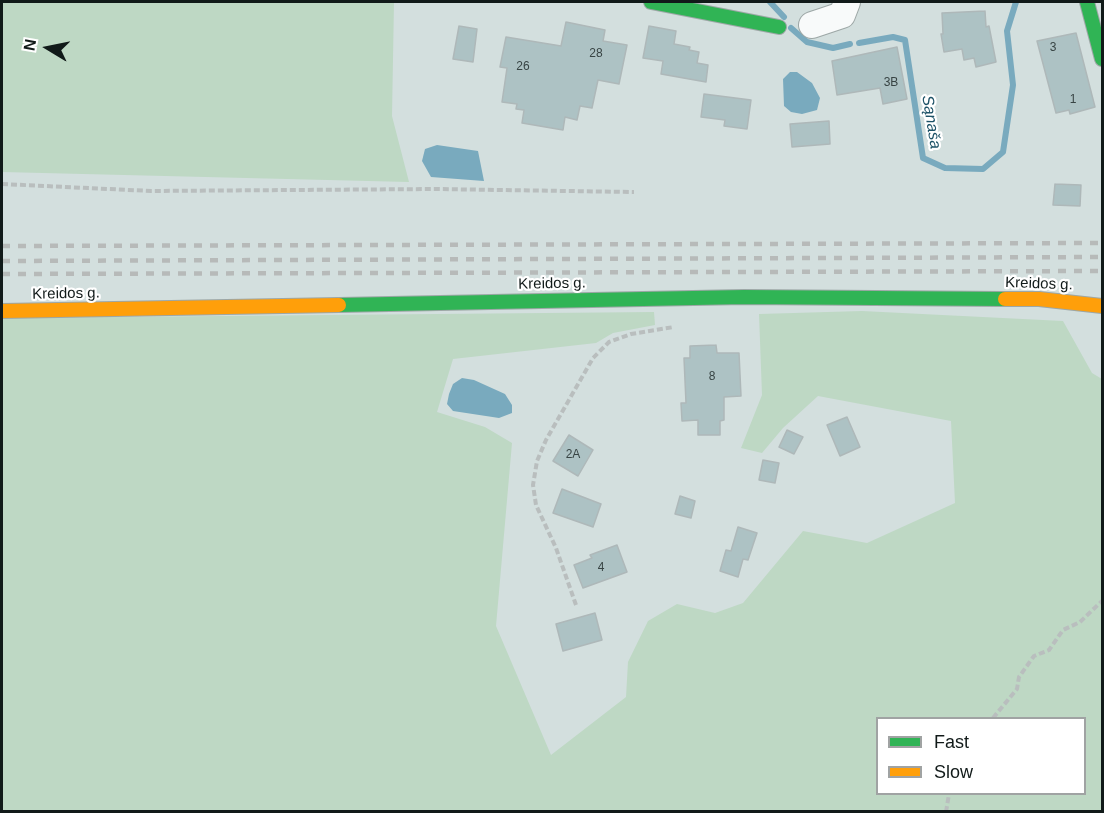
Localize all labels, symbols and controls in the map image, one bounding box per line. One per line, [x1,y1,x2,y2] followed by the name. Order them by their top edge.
[18,18,78,78] north arrow
[20,38,39,52] text: N
[1050,41,1056,55] house number: 3
[589,47,603,61] house number: 28
[516,60,530,74] house number: 26
[884,76,898,90] house number: 3B
[1070,93,1076,107] house number: 1
[917,94,945,150] water label: Sąnaša
[518,274,586,294] street label: Kreidos g.
[1005,274,1073,294] street label: Kreidos g.
[32,284,100,304] street label: Kreidos g.
[709,370,715,384] house number: 8
[566,448,580,462] house number: 2A
[598,561,604,575] house number: 4
[876,717,1086,795] legend
[934,732,969,752] text: Fast
[934,762,973,782] text: Slow

